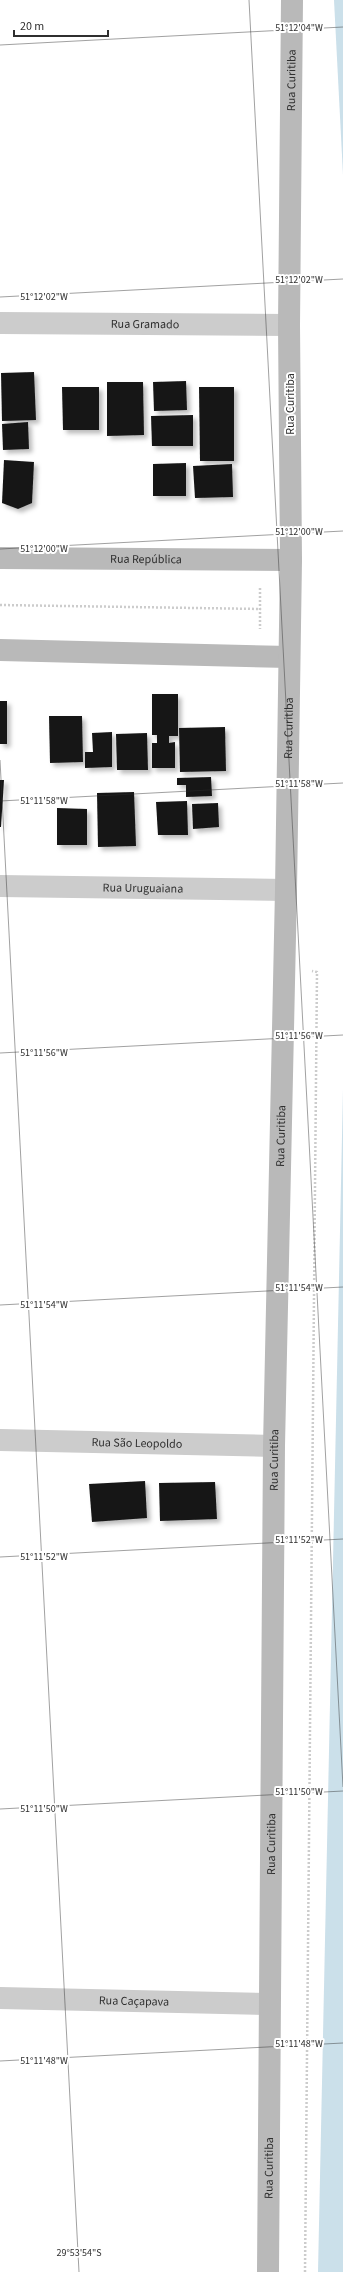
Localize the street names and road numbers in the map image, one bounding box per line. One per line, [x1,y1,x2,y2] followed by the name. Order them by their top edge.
[283,49,301,111] street label: Rua Curitiba
[111,316,179,333] street label: Rua Gramado
[282,373,299,435] street label: Rua Curitiba
[110,551,182,568] street label: Rua República
[280,697,298,759] street label: Rua Curitiba
[103,879,183,898] street label: Rua Uruguaiana
[272,1105,290,1167] street label: Rua Curitiba
[266,1429,283,1491] street label: Rua Curitiba
[91,1434,183,1453] street label: Rua São Leopoldo
[263,1813,280,1875] street label: Rua Curitiba
[99,1992,169,2011] street label: Rua Caçapava
[261,2137,278,2199] street label: Rua Curitiba

